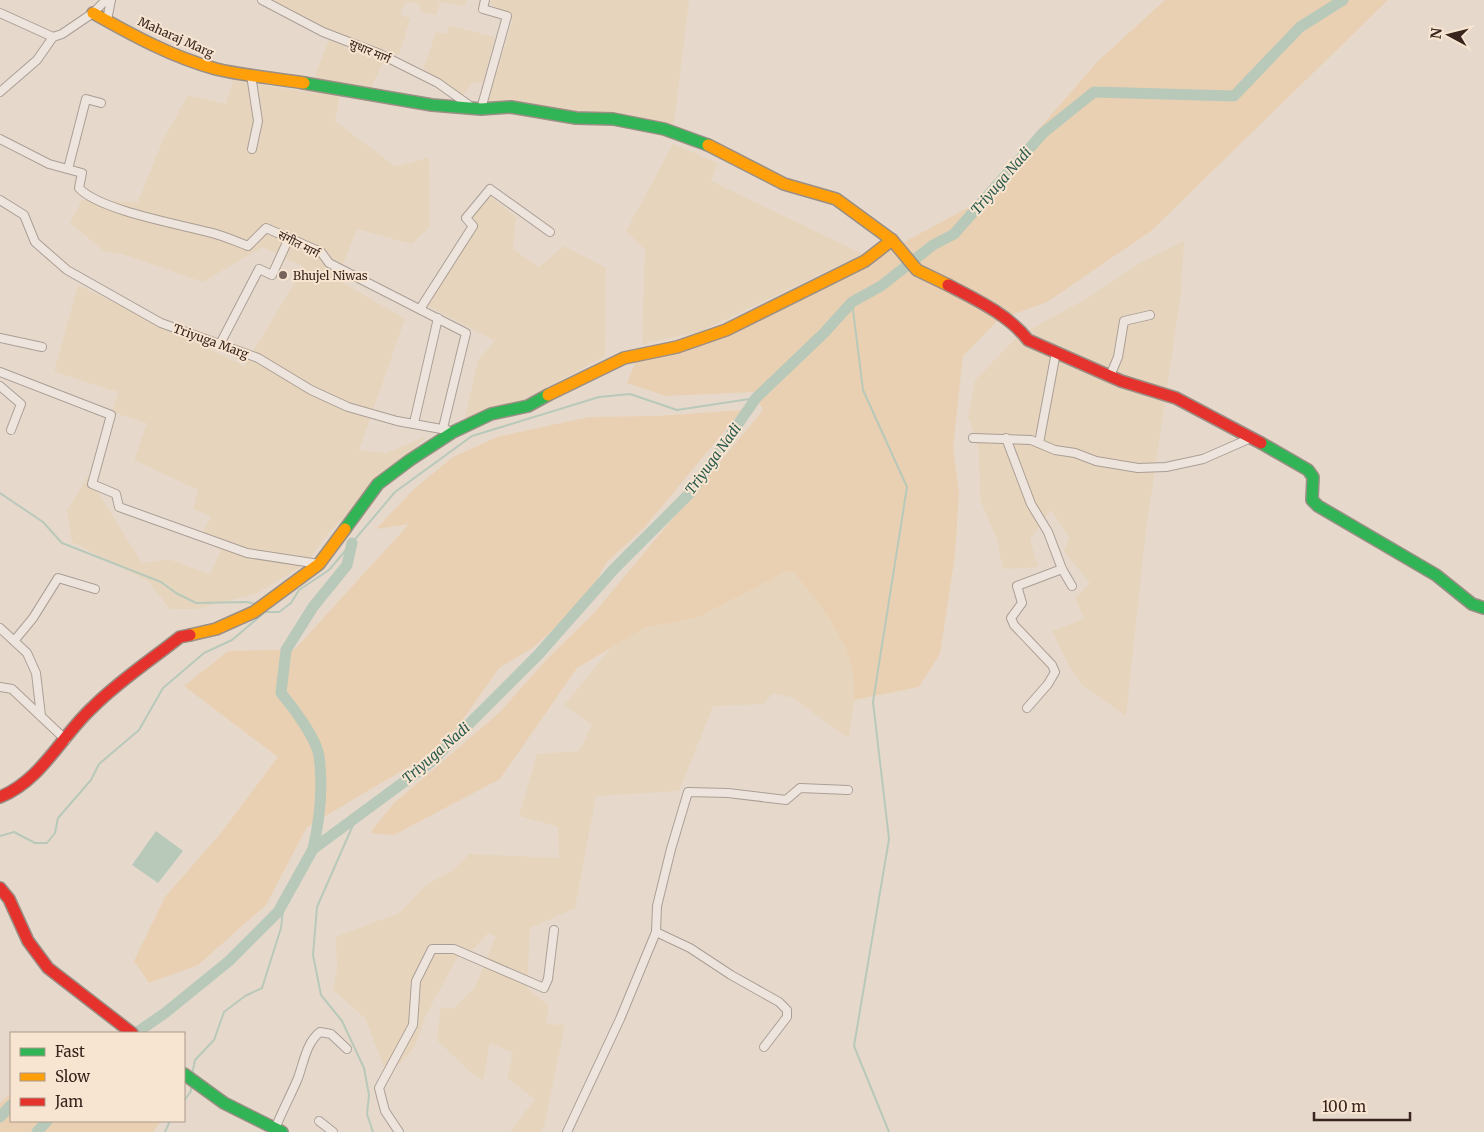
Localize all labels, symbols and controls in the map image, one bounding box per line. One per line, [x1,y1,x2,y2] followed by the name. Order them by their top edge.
[1424,10,1474,60] north arrow
[136,14,217,61] street label: Maharaj Marg
[1426,27,1446,40] text: N
[347,36,394,68] street label: सुधार मार्ग
[967,144,1035,218] water label: Triyuga Nadi
[276,227,323,261] street label: संगीत मार्ग
[293,268,368,283] place label: Bhujel Niwas
[277,269,289,281] marker: Bhujel Niwas
[171,320,251,362] street label: Triyuga Marg
[681,420,745,498] water label: Triyuga Nadi
[399,719,473,787] water label: Triyuga Nadi
[10,1032,185,1122] legend
[55,1042,85,1061] text: Fast
[55,1067,90,1086] text: Slow
[1314,1090,1410,1122] scale bar
[54,1092,83,1111] text: Jam
[1322,1097,1366,1116] text: 100 m

